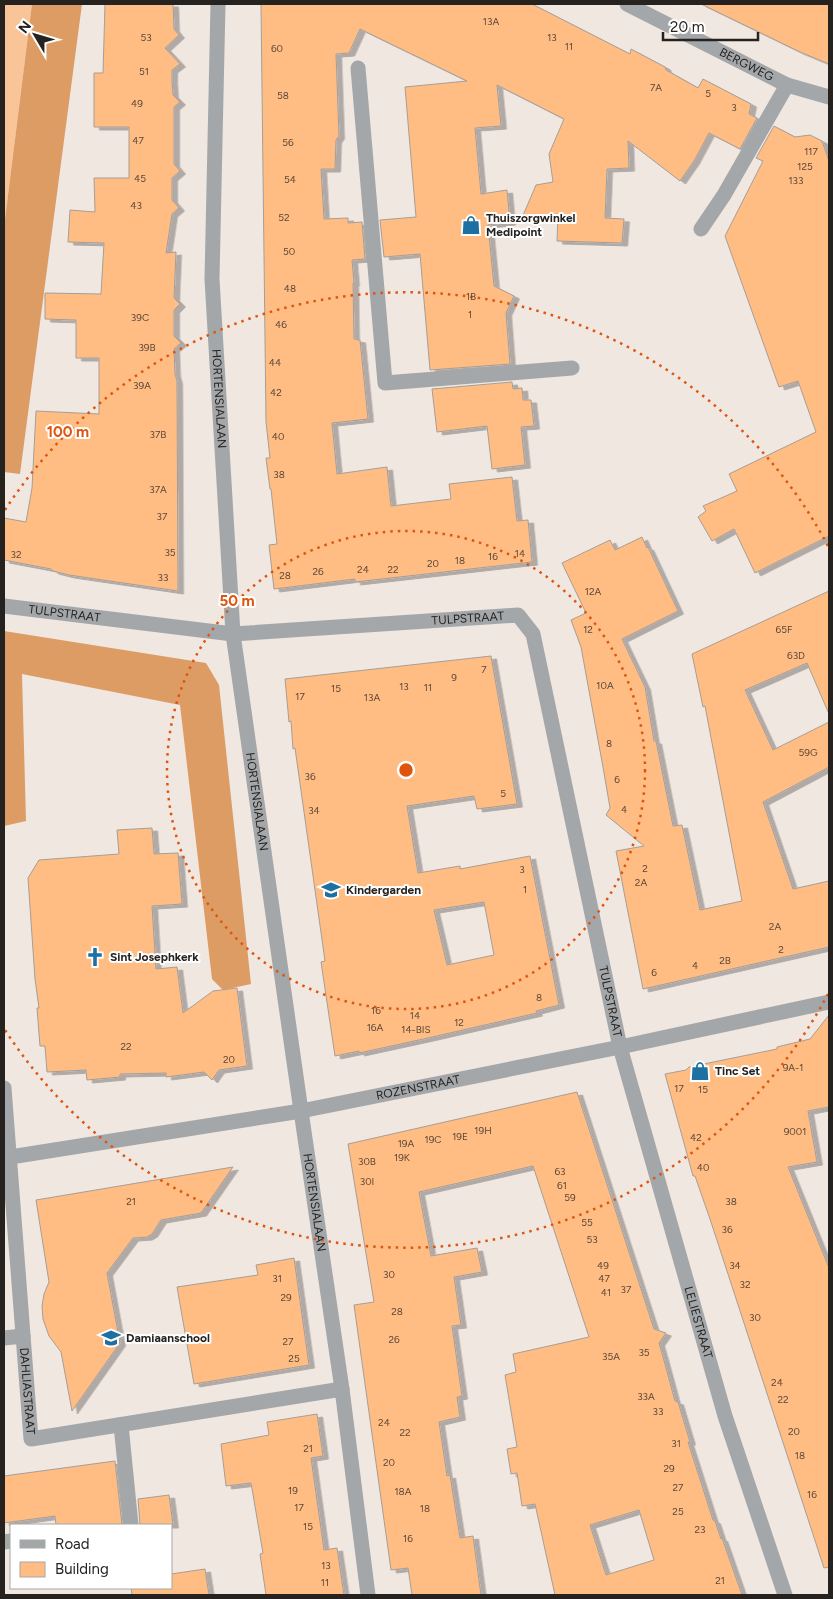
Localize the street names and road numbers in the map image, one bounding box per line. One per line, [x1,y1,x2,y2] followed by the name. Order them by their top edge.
[717,45,776,84] street label: BERGWEG
[209,349,229,449] street label: HORTENSIALAAN
[28,602,102,625] street label: TULPSTRAAT
[431,609,505,628] street label: TULPSTRAAT
[243,751,271,852] street label: HORTENSIALAAN
[596,964,625,1039] street label: TULPSTRAAT
[375,1072,461,1103] street label: ROZENSTRAAT
[300,1152,329,1253] street label: HORTENSIALAAN
[681,1285,715,1360] street label: LELIESTRAAT
[17,1347,38,1436] street label: DAHLIASTRAAT

